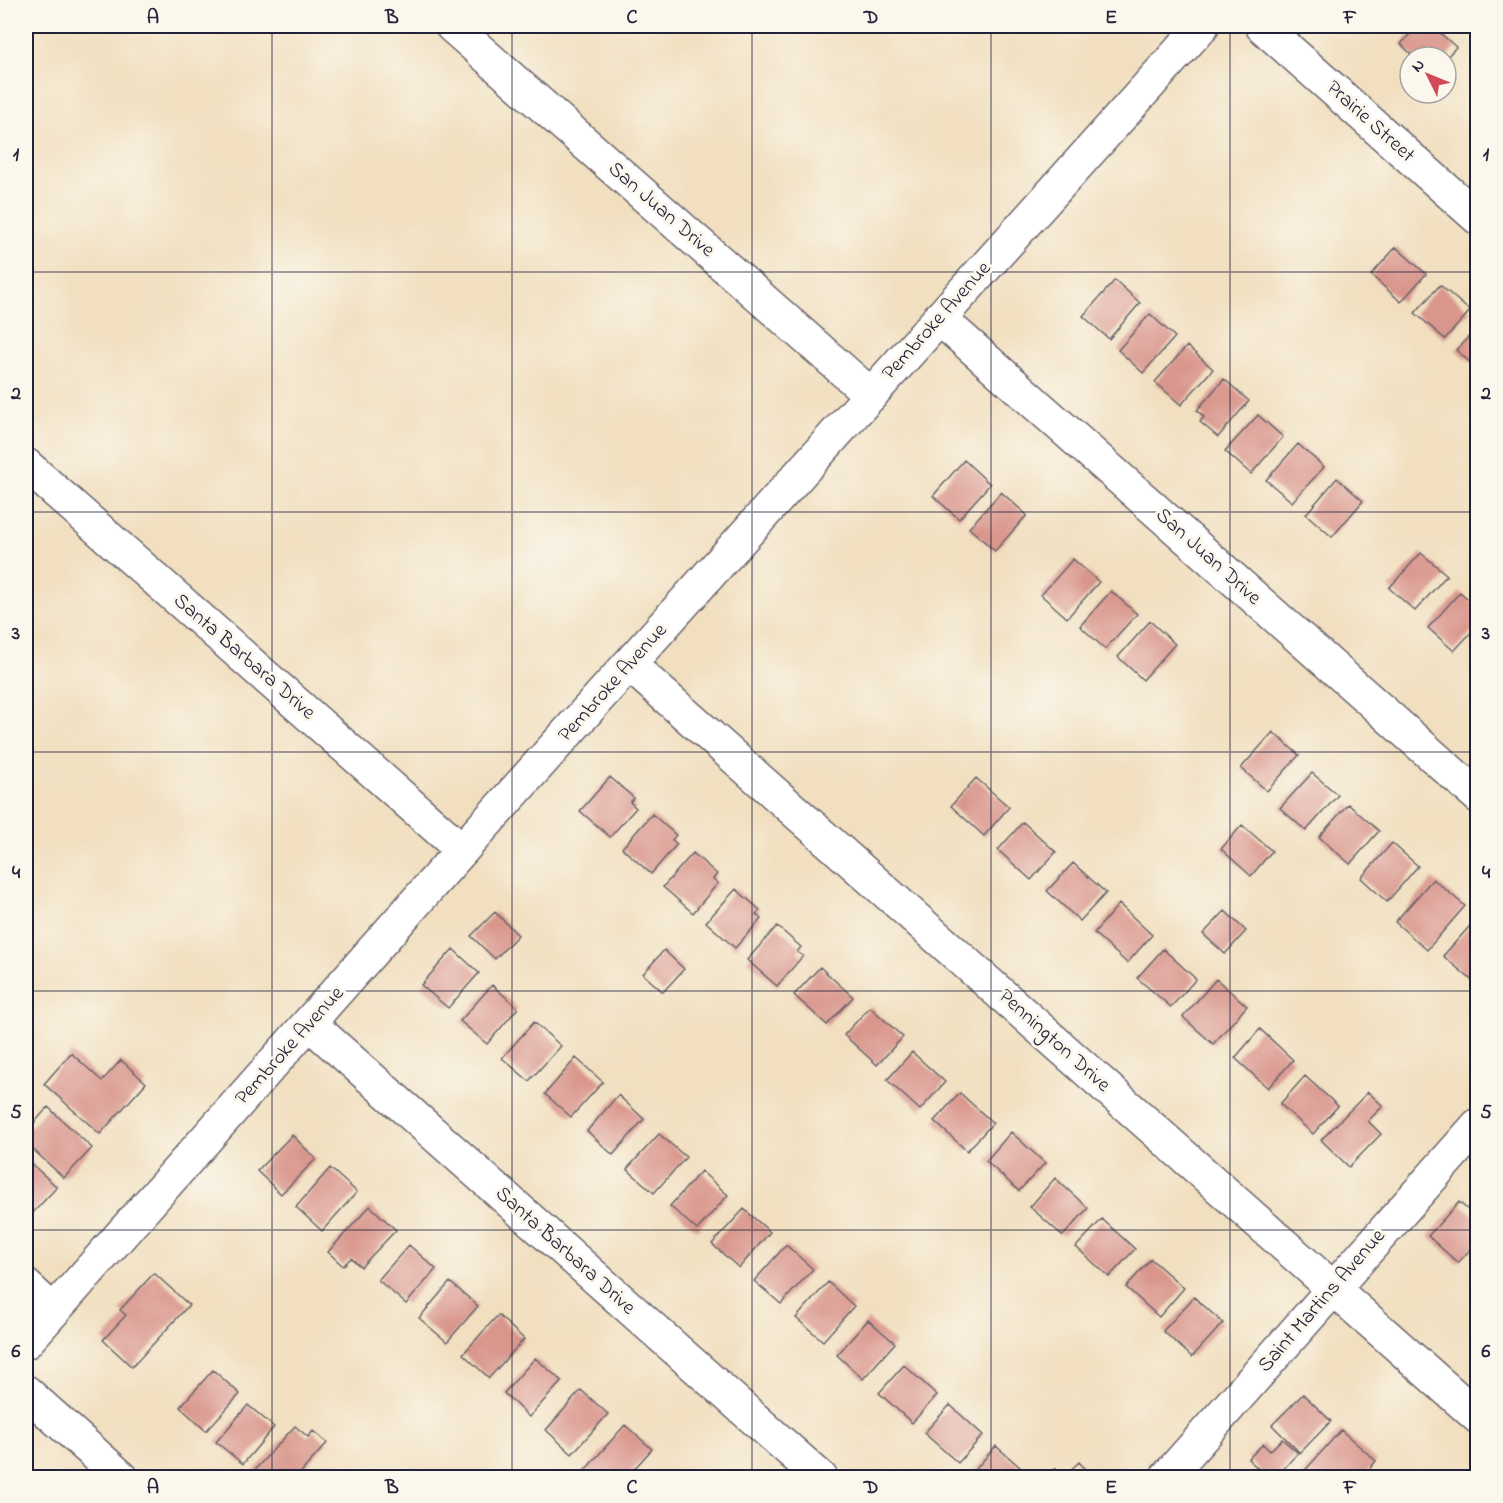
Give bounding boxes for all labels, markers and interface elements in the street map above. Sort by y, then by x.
text: A [147,4,159,33]
text: B [384,4,399,33]
text: C [627,4,638,33]
text: D [863,4,878,33]
text: E [1105,4,1117,33]
text: F [1343,4,1357,33]
north arrow [1398,45,1458,105]
text: N [1406,54,1431,78]
street label: Prairie Street [1319,74,1421,170]
text: 1 [13,141,20,170]
text: 1 [1483,141,1490,170]
street label: San Juan Drive [601,155,722,265]
street label: Pembroke Avenue [875,254,999,387]
text: 2 [10,380,21,409]
text: 2 [1480,380,1491,409]
street label: San Juan Drive [1148,501,1268,613]
street label: Santa Barbara Drive [166,587,322,728]
street label: Pembroke Avenue [551,616,675,749]
text: 3 [11,620,20,649]
text: 3 [1481,620,1490,649]
text: 4 [12,859,21,888]
text: 4 [1482,859,1491,888]
street label: Pembroke Avenue [228,979,352,1112]
street label: Pennington Drive [990,982,1117,1102]
text: 5 [10,1099,22,1128]
text: 5 [1480,1099,1492,1128]
street label: Santa Barbara Drive [488,1180,642,1323]
street label: Saint Martins Avenue [1251,1222,1393,1379]
text: 6 [12,1338,21,1367]
text: 6 [1482,1338,1491,1367]
text: A [147,1474,159,1503]
text: B [384,1474,399,1503]
text: C [627,1474,638,1503]
text: D [863,1474,878,1503]
text: E [1105,1474,1117,1503]
text: F [1343,1474,1357,1503]

